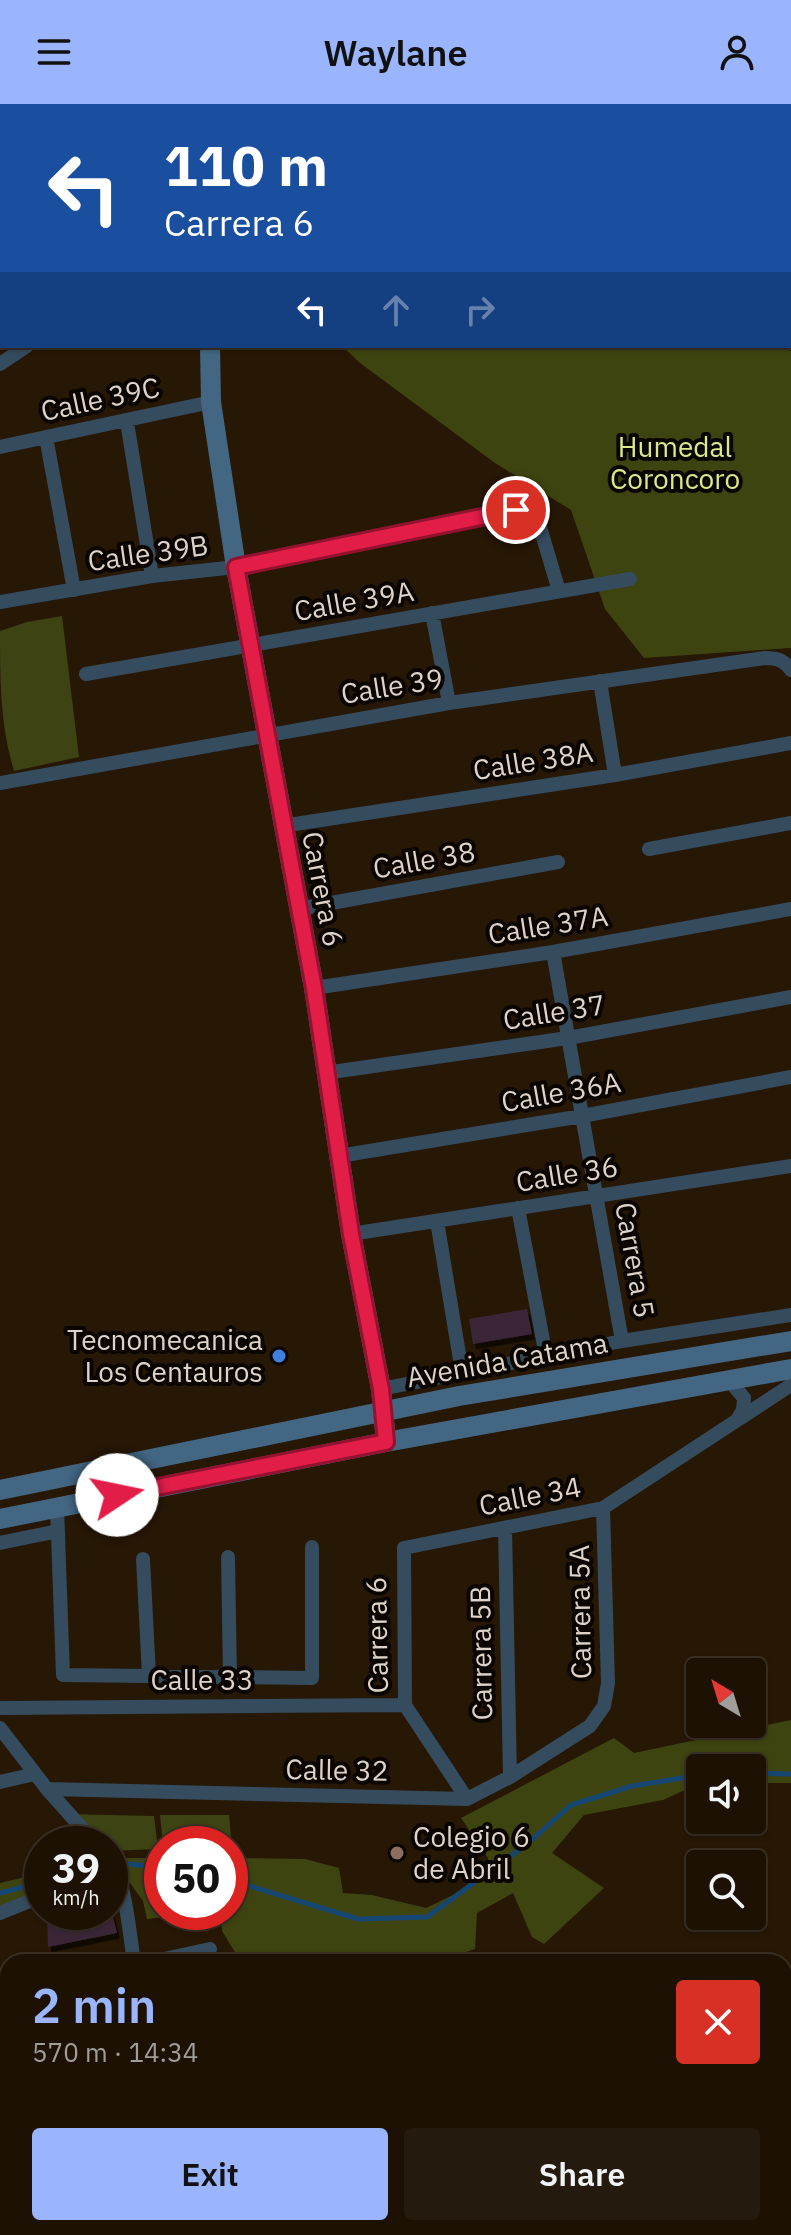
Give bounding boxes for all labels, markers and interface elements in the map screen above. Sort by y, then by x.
text: Waylane [324,29,467,76]
icon: menu [32,30,76,74]
icon: person [715,30,759,74]
text: 110 m [164,129,328,201]
icon: left [32,136,136,240]
text: Carrera 6 [164,199,314,246]
icon: left [290,288,334,332]
icon: ahead [374,288,418,332]
icon: right [458,288,502,332]
street label: Calle 39C [37,368,163,429]
park label: Humedal Coroncoro [610,428,740,497]
pin [482,476,550,544]
icon: arrive [494,488,538,532]
street label: Calle 39B [85,526,211,579]
street label: Calle 39A [291,572,417,629]
street label: Calle 39 [338,659,446,712]
street label: Calle 38A [470,733,596,788]
street label: Carrera 6 [294,828,353,950]
street label: Calle 38 [370,832,478,887]
street label: Calle 37A [485,897,611,952]
street label: Calle 37 [500,985,608,1038]
street label: Calle 36A [498,1063,624,1120]
street label: Calle 36 [513,1147,621,1200]
street label: Carrera 5 [607,1199,664,1321]
place label: Tecnomecanica Los Centauros [67,1321,263,1390]
street label: Avenida Catama [403,1324,610,1395]
marker: Tecnomecanica Los Centauros [270,1347,288,1365]
position arrow [75,1453,159,1537]
street label: Calle 34 [476,1468,584,1523]
street label: Carrera 5A [560,1544,599,1680]
street label: Carrera 6 [357,1576,396,1694]
street label: Carrera 5B [461,1585,500,1721]
north arrow [686,1658,766,1738]
map controls [686,1658,766,1930]
street label: Calle 33 [150,1661,254,1698]
street label: Calle 32 [285,1750,389,1789]
button: sound [686,1754,766,1834]
place label: Colegio 6 de Abril [413,1818,530,1887]
speed limit sign: 50 [144,1826,248,1930]
text: 39 [52,1842,100,1894]
marker: Colegio 6 de Abril [388,1844,406,1862]
button: search [686,1850,766,1930]
text: km/h [52,1884,100,1911]
text: 2 min [32,1974,156,2036]
button: close [676,1980,760,2064]
text: 570 m · 14:34 [32,2035,198,2069]
button: Exit [32,2128,388,2220]
button: Share [404,2128,760,2220]

